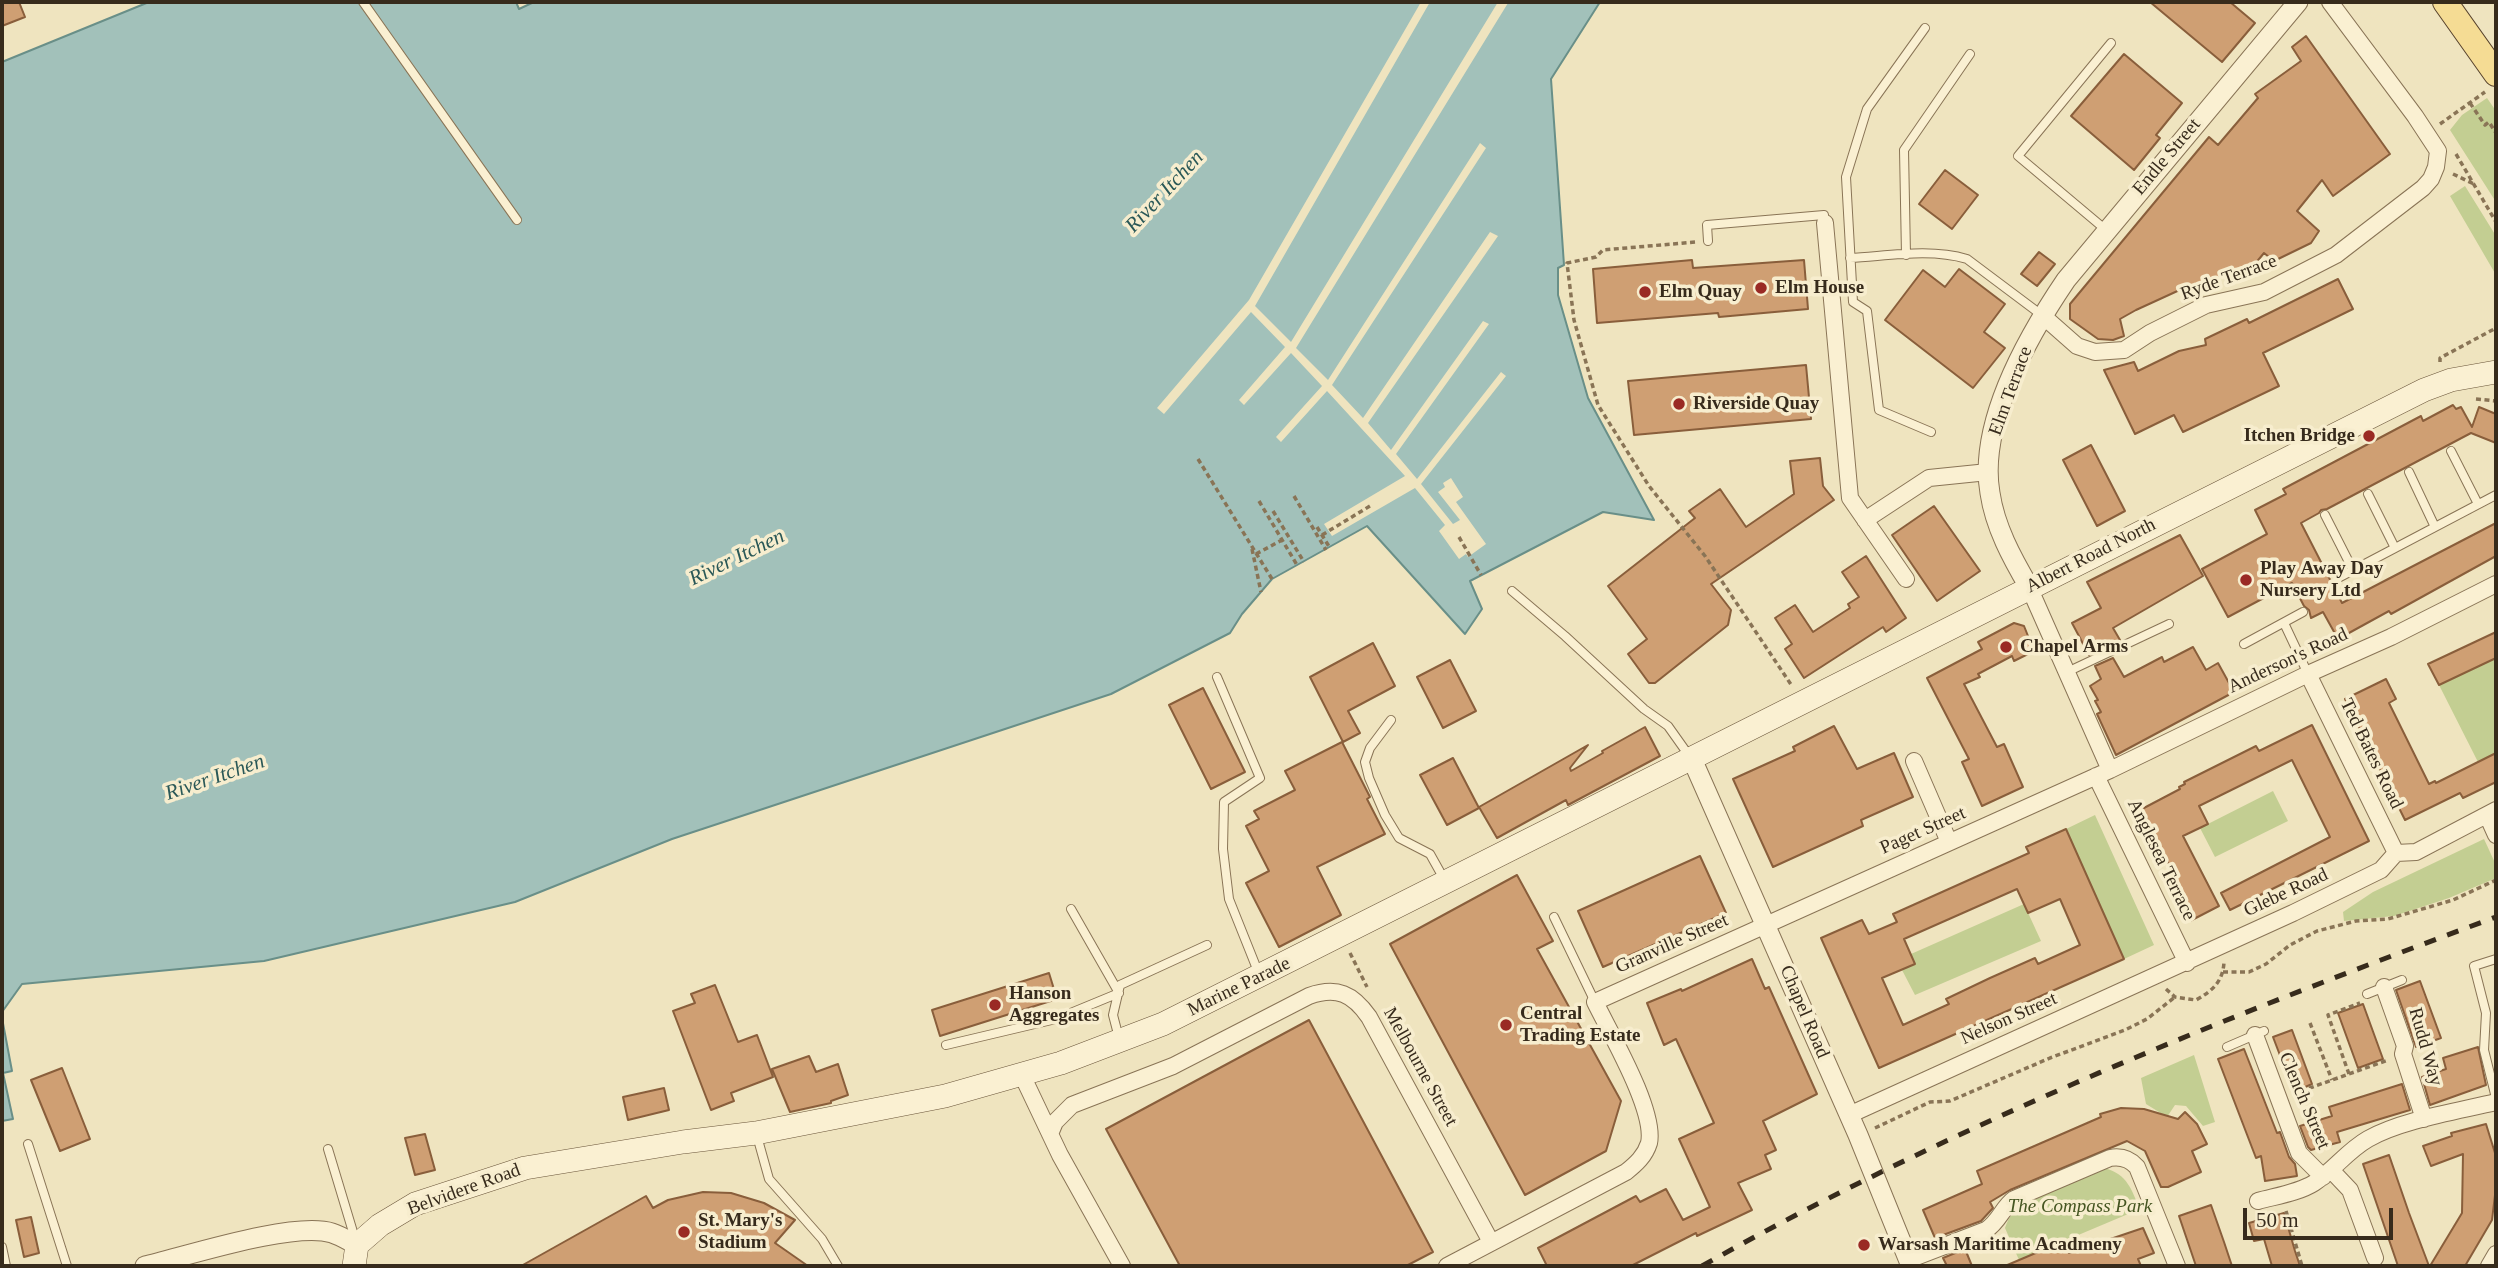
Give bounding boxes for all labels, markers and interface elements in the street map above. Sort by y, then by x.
street label: Endle Street [2128,114,2206,200]
water label: River Itchen [1121,146,1209,238]
street label: Ryde Terrace [2178,250,2280,306]
place label: Elm House [1775,277,1864,299]
marker: Elm House [1753,280,1769,296]
place label: Elm Quay [1659,281,1742,303]
marker: Elm Quay [1637,284,1653,300]
street label: Elm Terrace [1984,343,2038,439]
place label: Riverside Quay [1693,393,1819,415]
marker: Riverside Quay [1671,396,1687,412]
place label: Itchen Bridge [2244,425,2355,447]
marker: Itchen Bridge [2361,428,2377,444]
street label: Albert Road North [2022,514,2160,598]
water label: River Itchen [685,524,789,592]
place label: Play Away Day Nursery Ltd [2260,558,2383,602]
marker: Play Away Day Nursery Ltd [2238,572,2254,588]
street label: Anderson's Road [2224,623,2352,699]
place label: Chapel Arms [2020,636,2128,658]
marker: Chapel Arms [1998,639,2014,655]
street label: Ted Bates Road [2334,695,2408,813]
water label: River Itchen [162,749,268,807]
street label: Anglesea Terrace [2122,796,2200,924]
street label: Paget Street [1877,802,1969,860]
street label: Glebe Road [2240,864,2332,922]
street label: Granville Street [1612,909,1732,979]
street label: Marine Parade [1184,952,1294,1022]
street label: Chapel Road [1774,962,1834,1062]
place label: Hanson Aggregates [1009,983,1099,1027]
street label: Nelson Street [1957,988,2061,1050]
marker: Hanson Aggregates [987,997,1003,1013]
place label: Central Trading Estate [1520,1003,1641,1047]
street label: Melbourne Street [1378,1004,1462,1130]
street label: Rudd Way [2403,1005,2447,1089]
marker: Central Trading Estate [1498,1017,1514,1033]
street label: Clench Street [2273,1049,2335,1153]
street label: Belvidere Road [404,1159,524,1221]
scale bar [2246,1194,2396,1238]
park label: The Compass Park [2008,1196,2152,1218]
text: 50 m [2256,1208,2299,1232]
place label: St. Mary's Stadium [698,1210,782,1254]
marker: St. Mary's Stadium [676,1224,692,1240]
place label: Warsash Maritime Acadmeny [1878,1234,2122,1256]
marker: Warsash Maritime Acadmeny [1856,1237,1872,1253]

